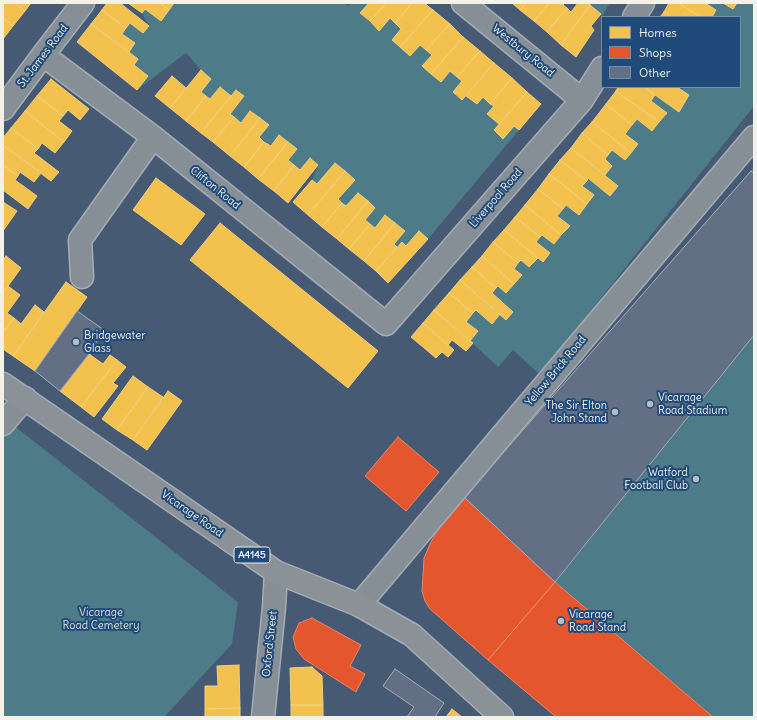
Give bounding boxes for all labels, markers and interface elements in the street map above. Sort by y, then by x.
legend [601,16,741,88]
street label: St. James Road [15,22,71,90]
street label: Westbury Road [489,22,557,80]
text: Homes [639,25,677,40]
text: Shops [639,45,672,60]
text: Other [639,65,671,80]
street label: Clifton Road [187,164,243,212]
street label: Liverpool Road [467,166,525,230]
place label: Bridgewater Glass [84,329,146,355]
street label: Yellow Brick Road [523,333,589,409]
marker: Bridgewater Glass [71,337,81,347]
place label: Vicarage Road Stadium [658,391,727,417]
place label: The Sir Elton John Stand [545,399,607,425]
marker: Vicarage Road Stadium [645,399,655,409]
marker: The Sir Elton John Stand [610,407,620,417]
place label: Watford Football Club [624,466,688,492]
marker: Watford Football Club [691,474,701,484]
street label: Vicarage Road [159,488,225,540]
road number: A4145 [234,547,270,563]
park label: Vicarage Road Cemetery [62,606,140,632]
place label: Vicarage Road Stand [569,608,626,634]
street label: Oxford Street [260,610,280,678]
marker: Vicarage Road Stand [556,616,566,626]

